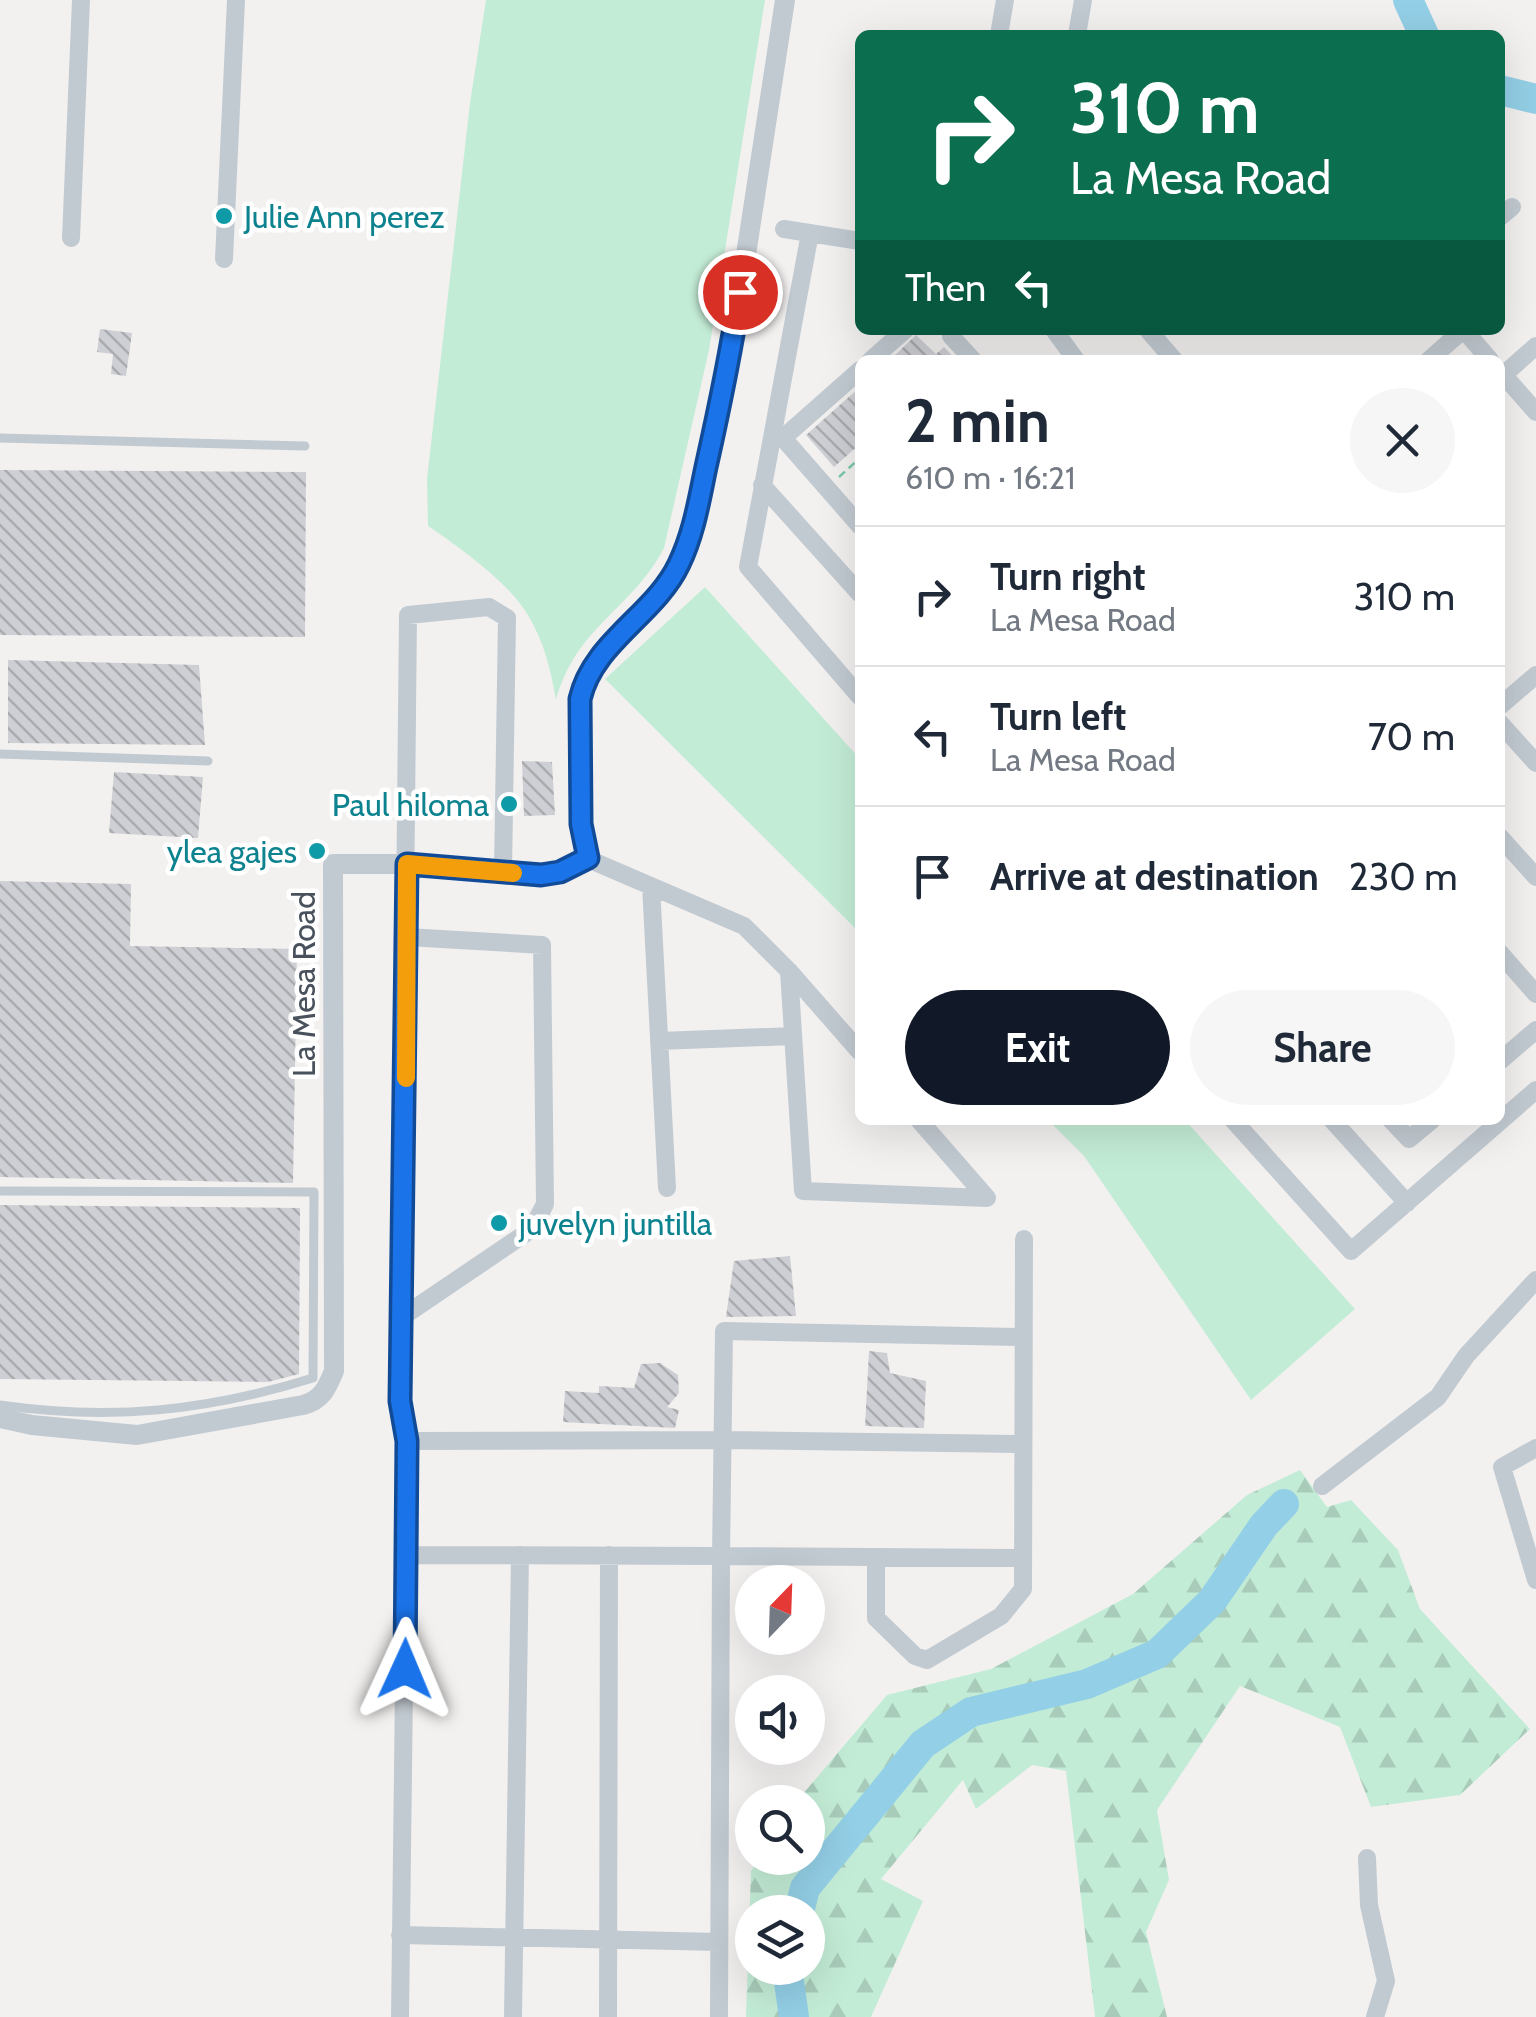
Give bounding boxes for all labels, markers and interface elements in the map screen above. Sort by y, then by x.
text: 310 m [1070,65,1260,151]
icon: right [905,70,1035,200]
text: La Mesa Road [1070,151,1331,205]
place label: Julie Ann perez [243,197,445,236]
marker: Julie Ann perez [213,205,235,227]
pin [698,250,783,335]
icon: left [1006,260,1061,315]
text: Then [905,264,986,311]
icon: arrive [713,265,768,320]
text: 2 min [905,384,1050,457]
button: close [1350,388,1455,493]
text: 610 m · 16:21 [905,458,1075,497]
text: Turn right [990,553,1146,600]
icon: right [905,569,960,624]
text: 310 m [1354,573,1455,620]
text: La Mesa Road [990,600,1176,639]
text: Turn left [990,693,1126,740]
icon: left [905,709,960,764]
text: 70 m [1368,713,1455,760]
text: La Mesa Road [990,740,1176,779]
place label: Paul hiloma [332,785,490,824]
marker: Paul hiloma [498,793,520,815]
place label: ylea gajes [167,832,297,871]
marker: ylea gajes [306,840,328,862]
icon: arrive [905,849,960,904]
text: Arrive at destination [990,853,1319,900]
text: 230 m [1349,853,1458,900]
street label: La Mesa Road [284,891,323,1077]
button: Exit [905,990,1170,1105]
button: Share [1190,990,1455,1105]
place label: juvelyn juntilla [518,1204,713,1243]
marker: juvelyn juntilla [488,1212,510,1234]
north arrow [735,1565,825,1655]
map controls [735,1565,825,1985]
position arrow [353,1617,457,1721]
button: sound [735,1675,825,1765]
button: search [735,1785,825,1875]
button: layers [735,1895,825,1985]

